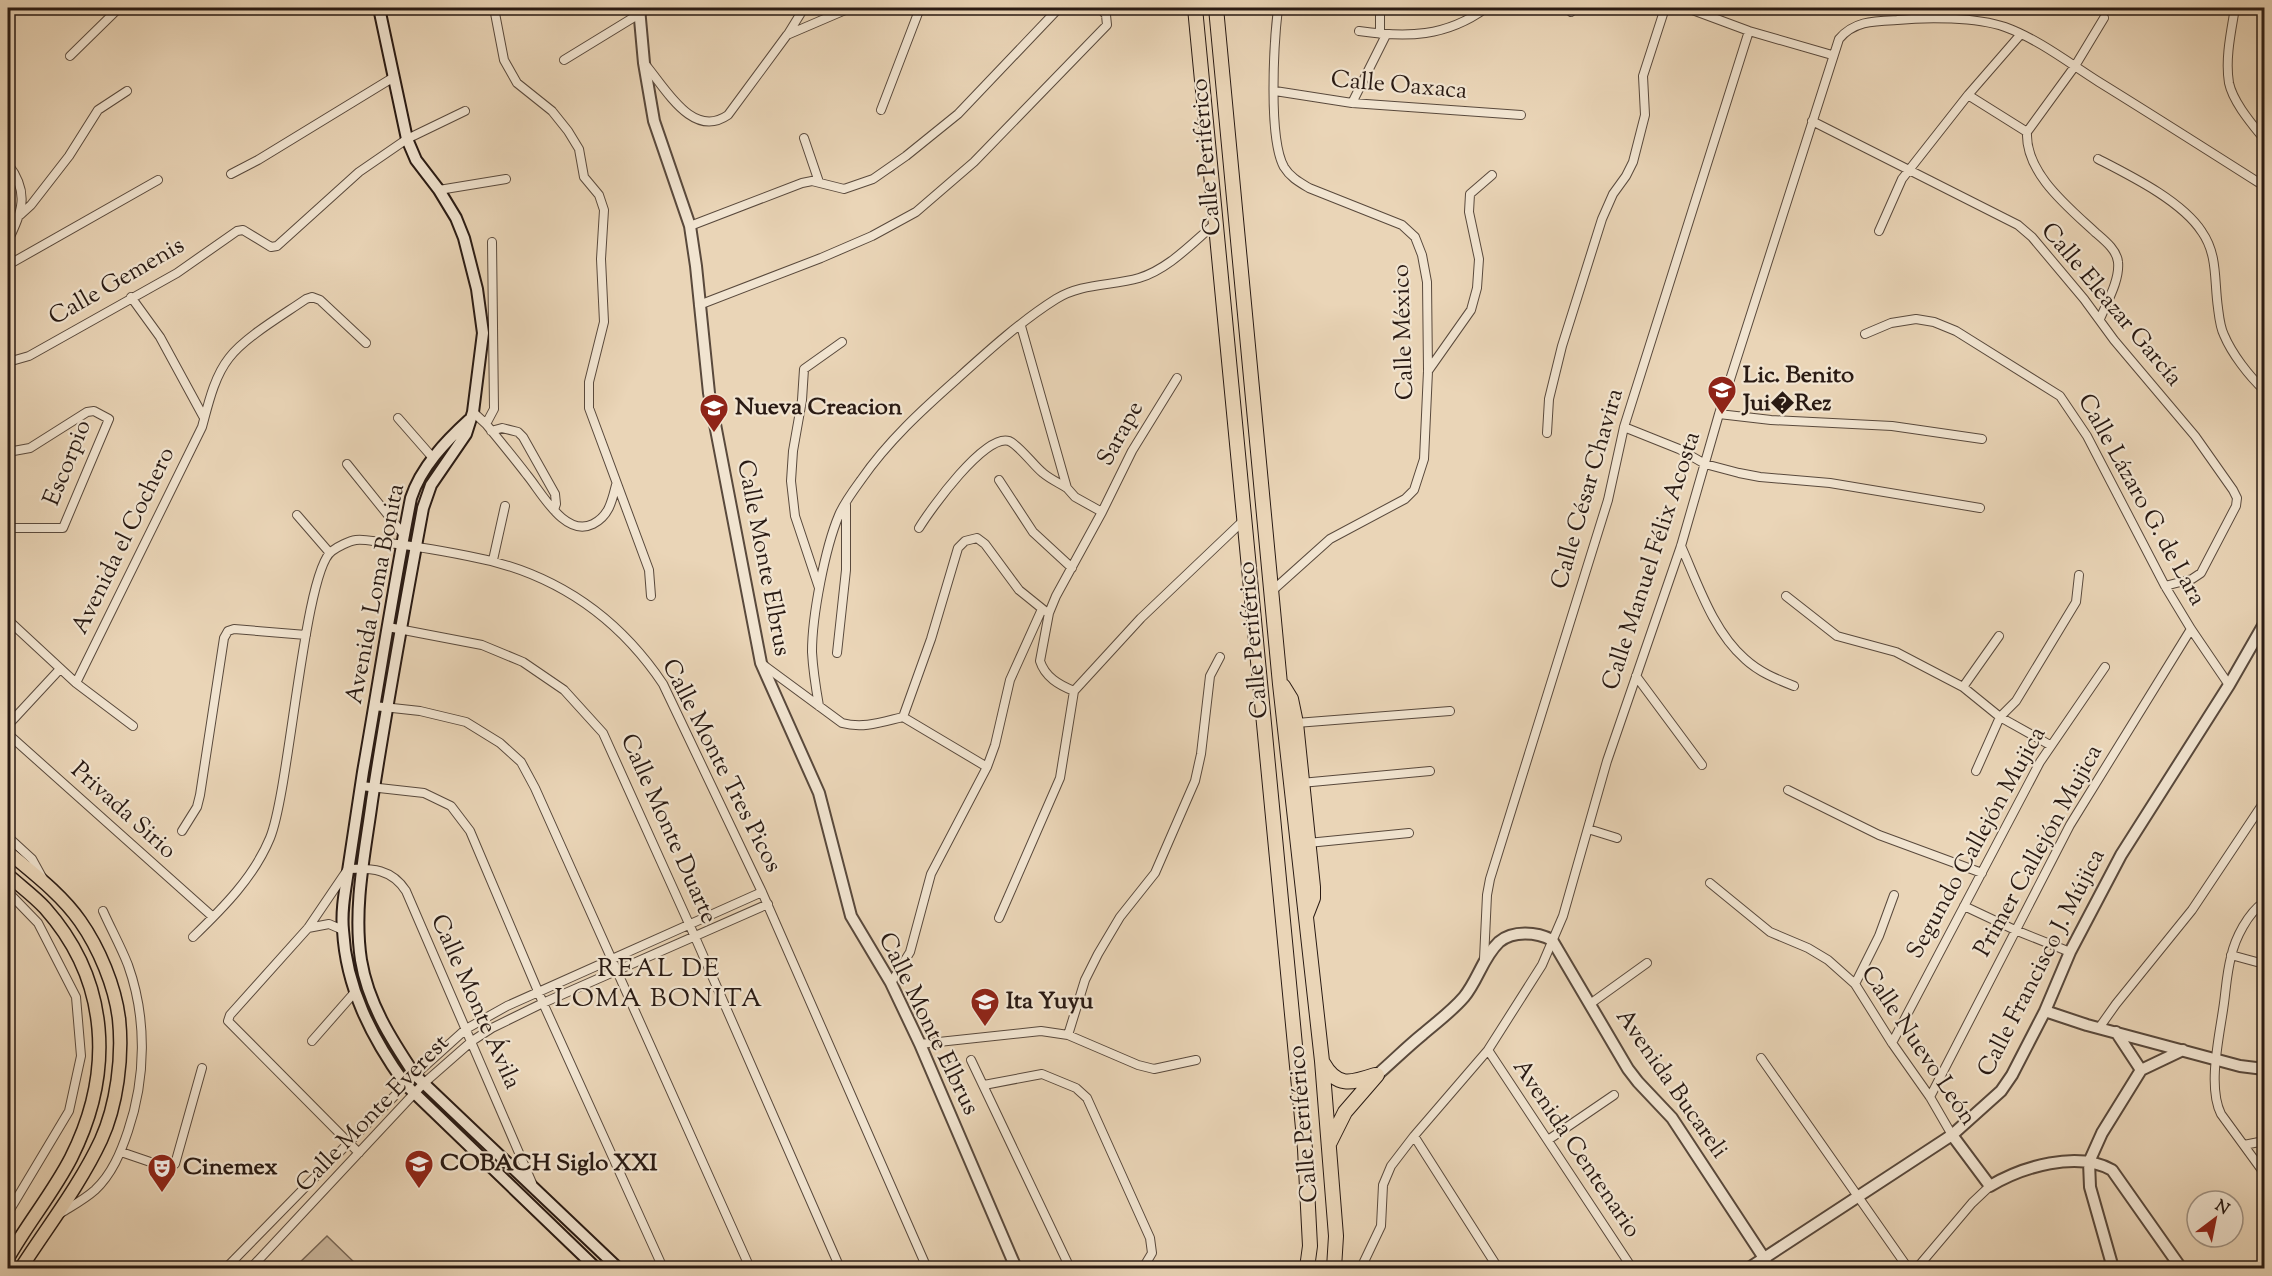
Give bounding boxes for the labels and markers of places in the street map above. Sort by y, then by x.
place label: Lic. Benito Jui�Rez [1741,359,1854,421]
school or university icon: Lic. Benito Jui�Rez [1706,374,1738,416]
place label: Nueva Creacion [735,391,903,425]
school or university icon: Nueva Creacion [698,392,730,434]
place label: Ita Yuyu [1006,985,1093,1019]
school or university icon: Ita Yuyu [969,986,1001,1028]
place label: COBACH Siglo XXI [440,1147,657,1181]
school or university icon: COBACH Siglo XXI [403,1148,435,1190]
place label: Cinemex [183,1151,278,1185]
theatre icon: Cinemex [146,1152,178,1194]

